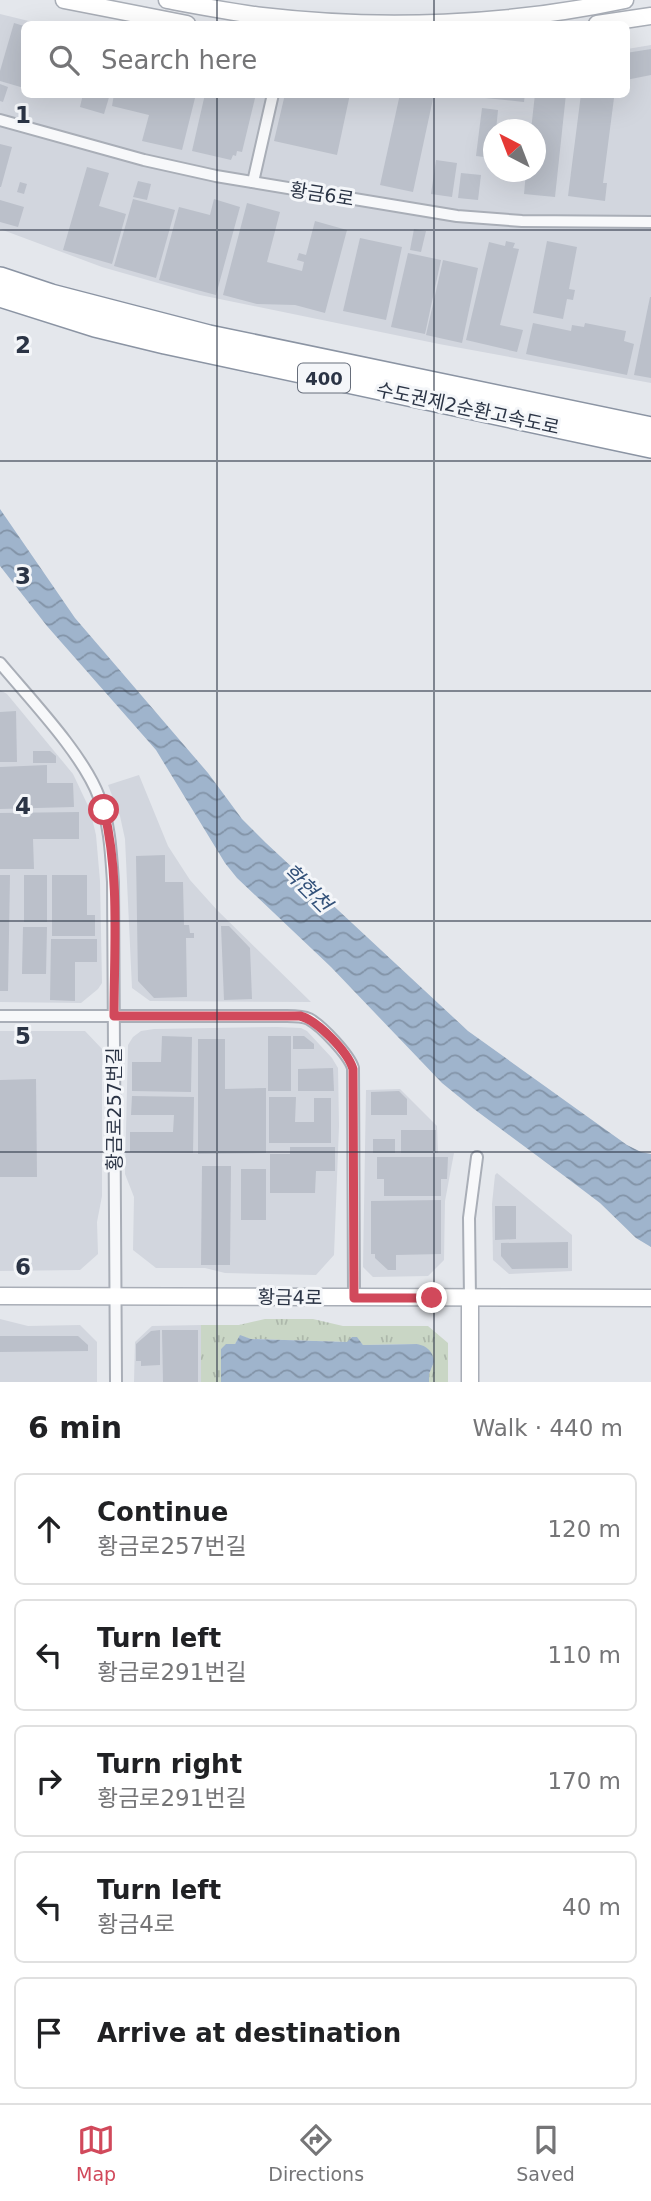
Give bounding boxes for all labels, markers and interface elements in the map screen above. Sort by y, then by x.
search box [21,21,630,98]
icon: search [45,41,83,79]
text: Search here [101,45,257,75]
text: 1 [15,102,31,128]
north arrow [483,119,546,182]
street label: 황금6로 [288,178,356,210]
text: 2 [15,332,31,358]
road number: 400 [298,364,350,392]
street label: 수도권제2순환고속도로 [374,378,562,438]
text: 3 [15,563,31,589]
text: 4 [15,793,31,819]
route start [88,794,119,825]
water label: 학현천 [278,859,338,919]
text: 5 [15,1023,31,1049]
street label: 황금로257번길 [103,1047,125,1171]
text: 6 [15,1254,31,1280]
route end [416,1282,447,1313]
street label: 황금4로 [258,1285,322,1309]
text: 6 min [28,1410,122,1445]
text: Walk · 440 m [472,1415,623,1441]
text: Continue [97,1497,228,1527]
icon: ahead [30,1510,68,1548]
text: 120 m [547,1516,621,1542]
text: 황금로257번길 [97,1533,247,1559]
text: Turn left [97,1623,221,1653]
icon: left [30,1636,68,1674]
text: 110 m [547,1642,621,1668]
text: 황금로291번길 [97,1659,247,1685]
text: Turn right [97,1749,242,1779]
icon: right [30,1762,68,1800]
text: 170 m [547,1768,621,1794]
text: 황금로291번길 [97,1785,247,1811]
text: Turn left [97,1875,221,1905]
icon: left [30,1888,68,1926]
text: 40 m [562,1894,621,1920]
text: 황금4로 [97,1911,175,1937]
icon: arrive [30,2014,68,2052]
text: Arrive at destination [97,2018,401,2048]
tab: Map [76,2121,116,2185]
tab: Directions [268,2121,364,2185]
tab: Saved [516,2121,575,2185]

